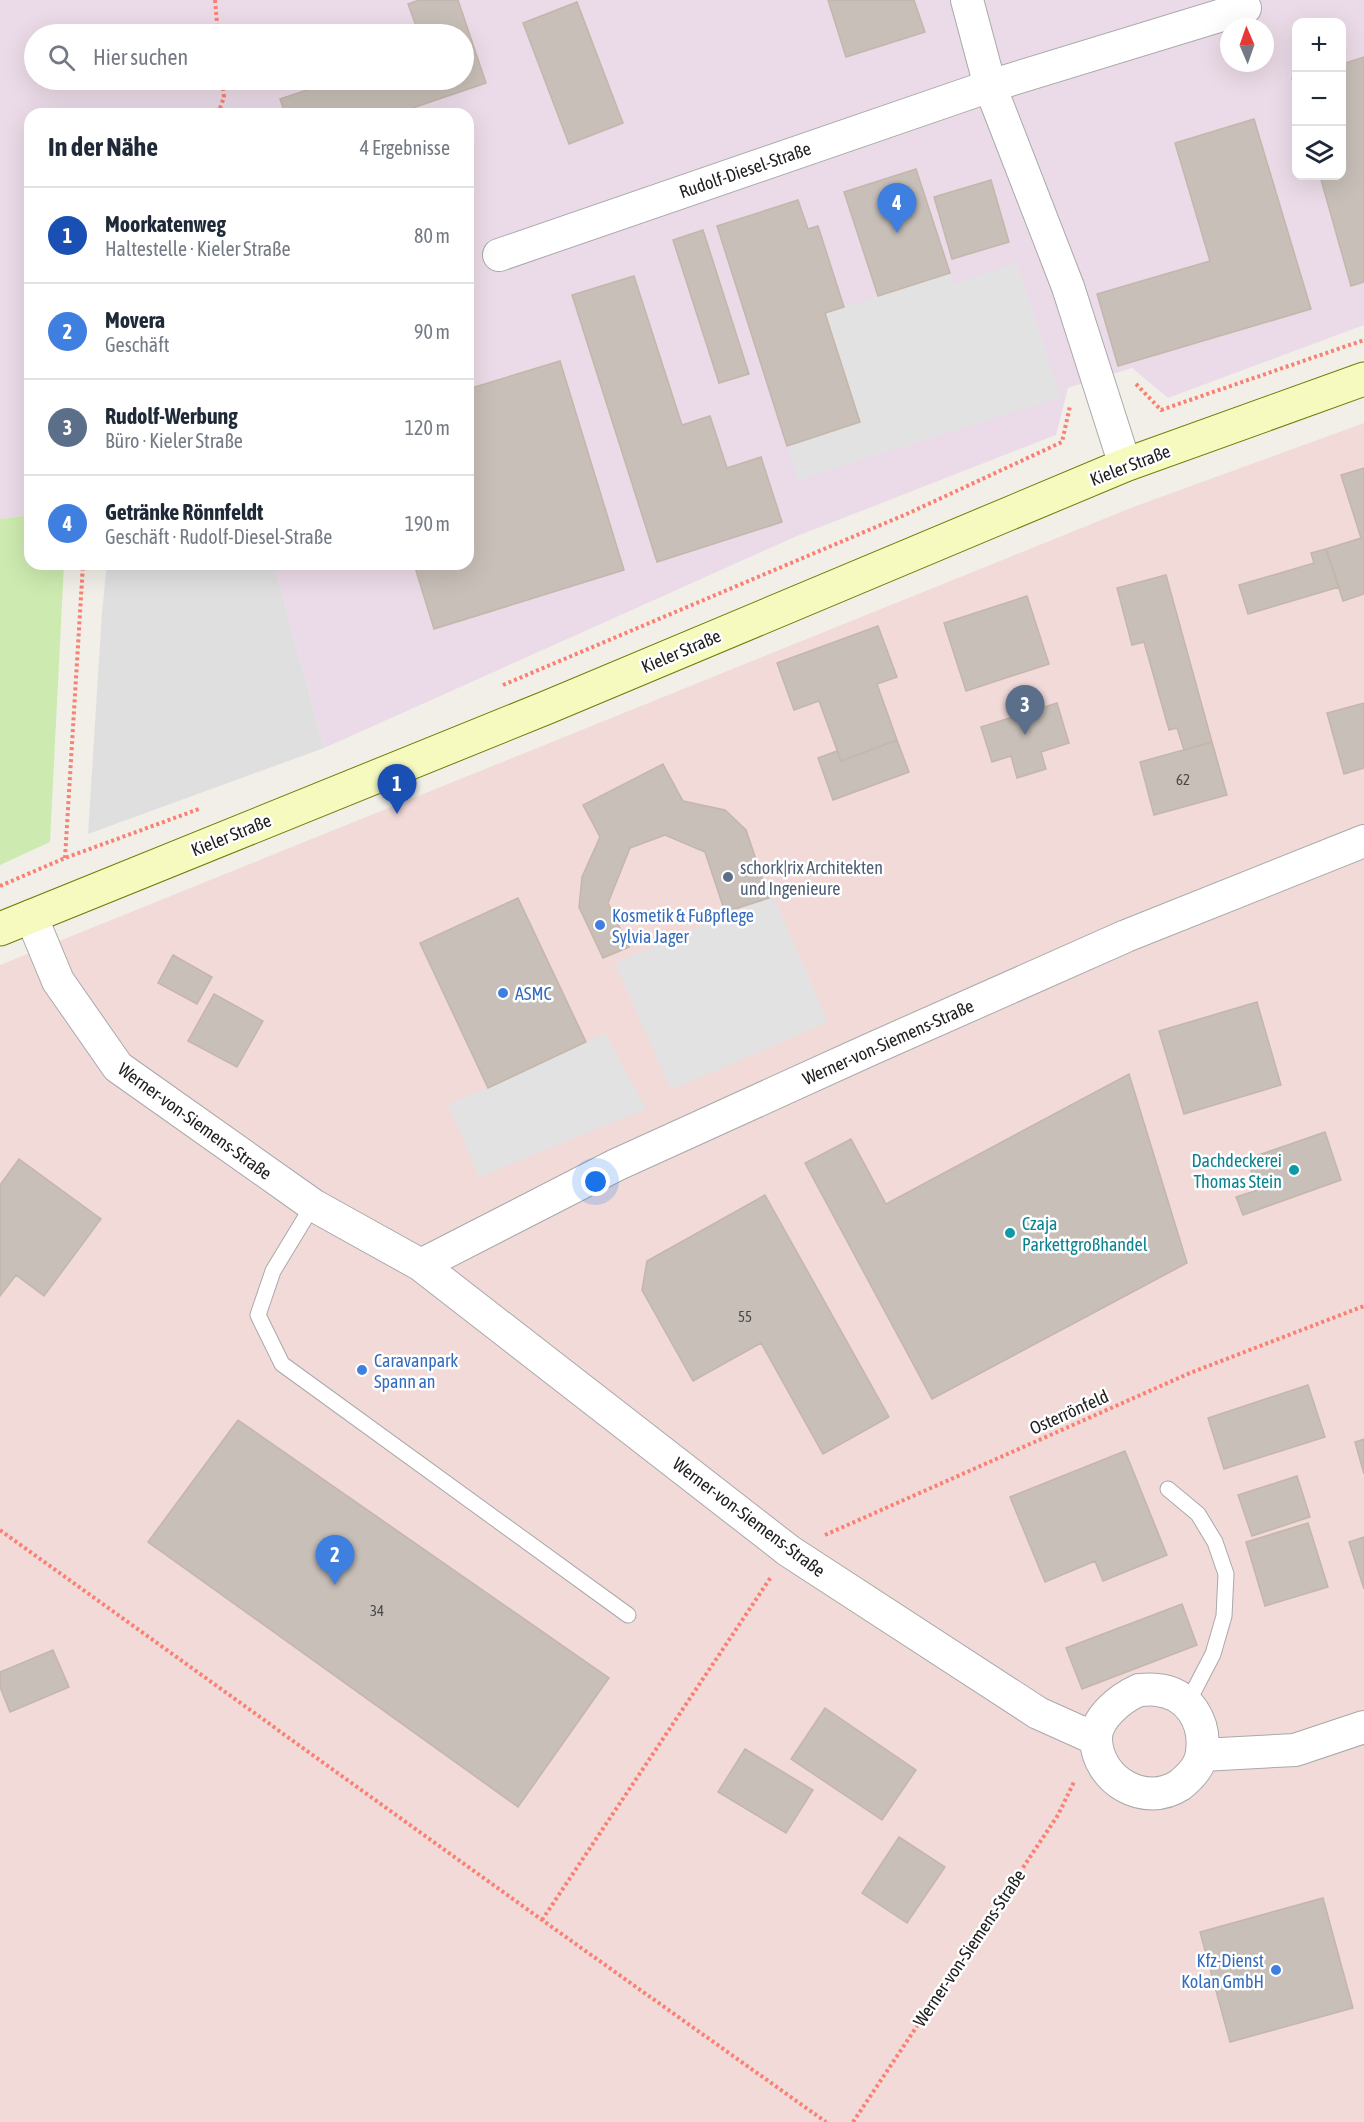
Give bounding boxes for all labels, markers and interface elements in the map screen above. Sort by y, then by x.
north arrow [1220,18,1274,72]
map controls [1292,18,1346,180]
button: + [1292,18,1346,72]
search box [24,24,474,90]
icon: search [45,41,78,74]
text: Hier suchen [93,44,188,70]
button: − [1292,72,1346,126]
button: layers [1292,126,1346,180]
text: In der Nähe [48,132,158,162]
text: 4 Ergebnisse [360,136,450,159]
street label: Rudolf-Diesel-Straße [676,138,814,202]
pin: 4 [878,184,916,233]
text: Moorkatenweg [105,211,226,237]
text: 1 [63,224,72,247]
text: 80 m [414,224,450,247]
text: Haltestelle · Kieler Straße [105,237,291,260]
text: Movera [105,307,165,333]
text: 2 [63,320,72,343]
text: 90 m [414,320,450,343]
text: Geschäft [105,333,169,356]
text: Rudolf-Werbung [105,403,238,429]
text: 3 [63,416,72,439]
text: 120 m [405,416,450,439]
text: Büro · Kieler Straße [105,429,243,452]
street label: Kieler Straße [1087,440,1173,490]
text: Getränke Rönnfeldt [105,499,263,525]
text: 4 [63,512,72,535]
text: 190 m [405,512,450,535]
text: Geschäft · Rudolf-Diesel-Straße [105,525,332,548]
street label: Kieler Straße [638,625,724,677]
pin: 3 [1006,686,1044,735]
pin: 1 [378,764,416,814]
house number: 62 [1176,771,1190,788]
street label: Kieler Straße [188,809,274,861]
place label: schork|rix Architekten und Ingenieure [740,857,883,899]
marker: schork|rix Architekten und Ingenieure [721,870,735,884]
place label: Kosmetik & Fußpflege Sylvia Jager [612,905,754,947]
marker: Kosmetik & Fußpflege Sylvia Jager [593,918,607,932]
place label: ASMC [515,983,552,1004]
marker: ASMC [496,986,510,1000]
street label: Werner-von-Siemens-Straße [799,995,977,1089]
street label: Werner-von-Siemens-Straße [114,1058,276,1184]
place label: Dachdeckerei Thomas Stein [1192,1150,1282,1192]
marker: Dachdeckerei Thomas Stein [1287,1163,1301,1177]
your location [581,1167,610,1196]
place label: Czaja Parkettgroßhandel [1022,1213,1148,1255]
marker: Czaja Parkettgroßhandel [1003,1226,1017,1240]
house number: 55 [738,1308,752,1325]
place label: Caravanpark Spann an [374,1350,458,1392]
marker: Caravanpark Spann an [355,1363,369,1377]
street label: Osterrönfeld [1026,1385,1112,1439]
street label: Werner-von-Siemens-Straße [669,1453,829,1581]
pin: 2 [316,1536,354,1585]
house number: 34 [370,1602,384,1619]
street label: Werner-von-Siemens-Straße [909,1865,1029,2031]
place label: Kfz-Dienst Kolan GmbH [1181,1950,1264,1992]
marker: Kfz-Dienst Kolan GmbH [1269,1963,1283,1977]

